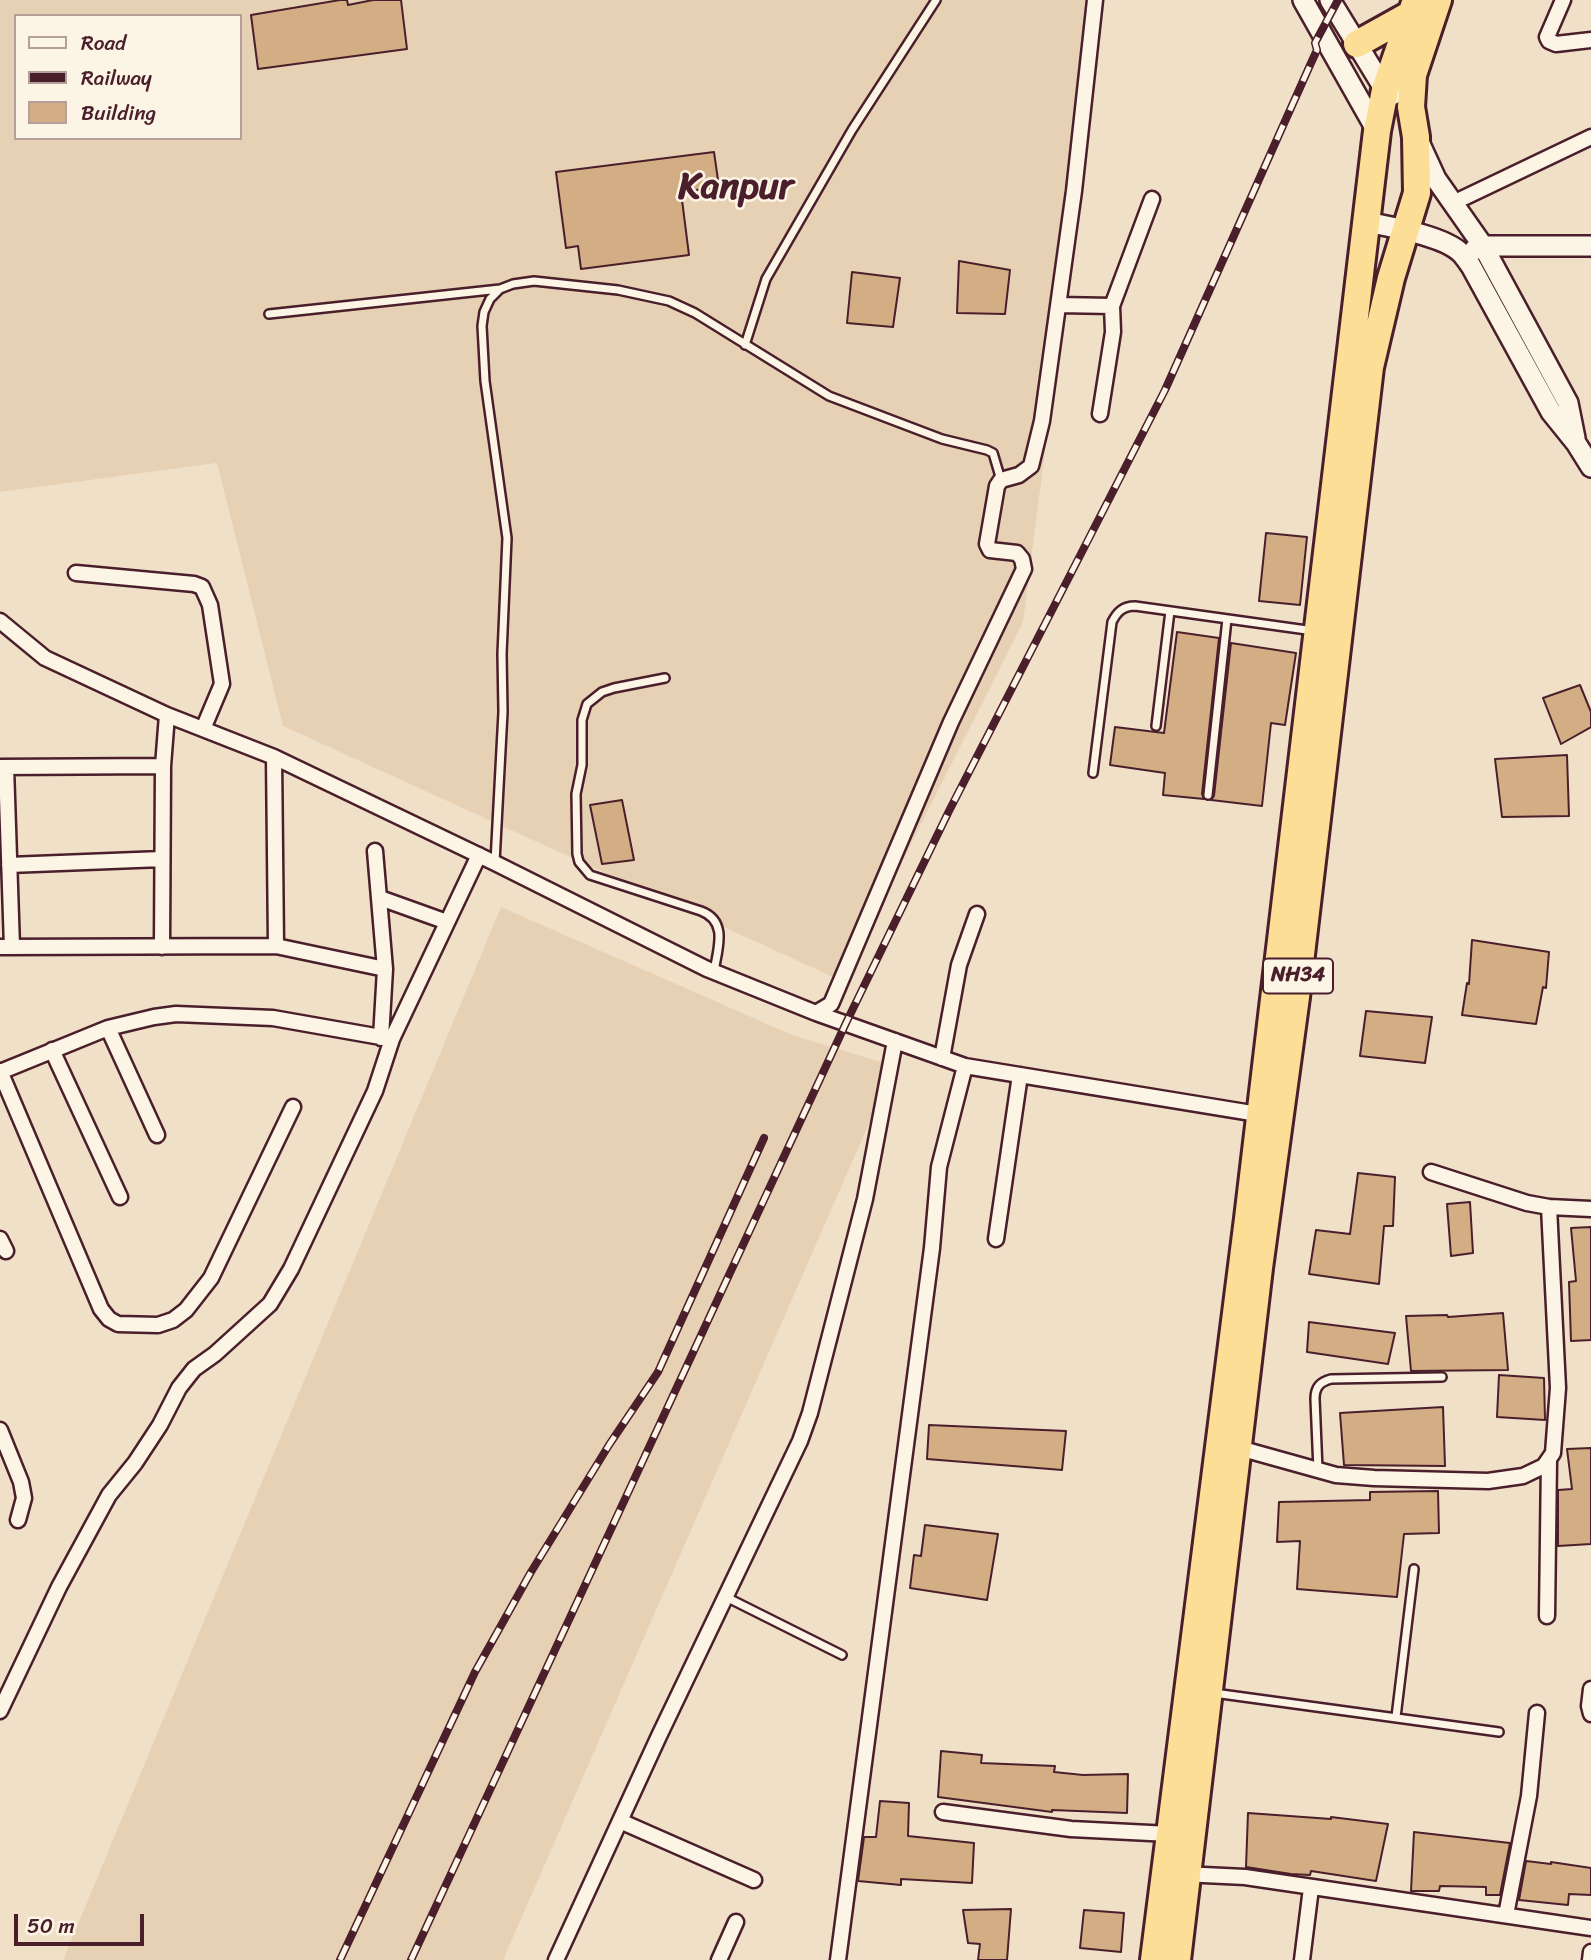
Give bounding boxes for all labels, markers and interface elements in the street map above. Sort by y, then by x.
legend [14,14,242,140]
text: Road [81,24,126,62]
text: Railway [81,59,152,97]
text: Building [81,94,156,132]
district label: Kanpur [678,167,794,211]
road number: NH34 [1263,958,1333,993]
scale bar [18,1900,147,1944]
text: 50 m [27,1907,75,1945]

